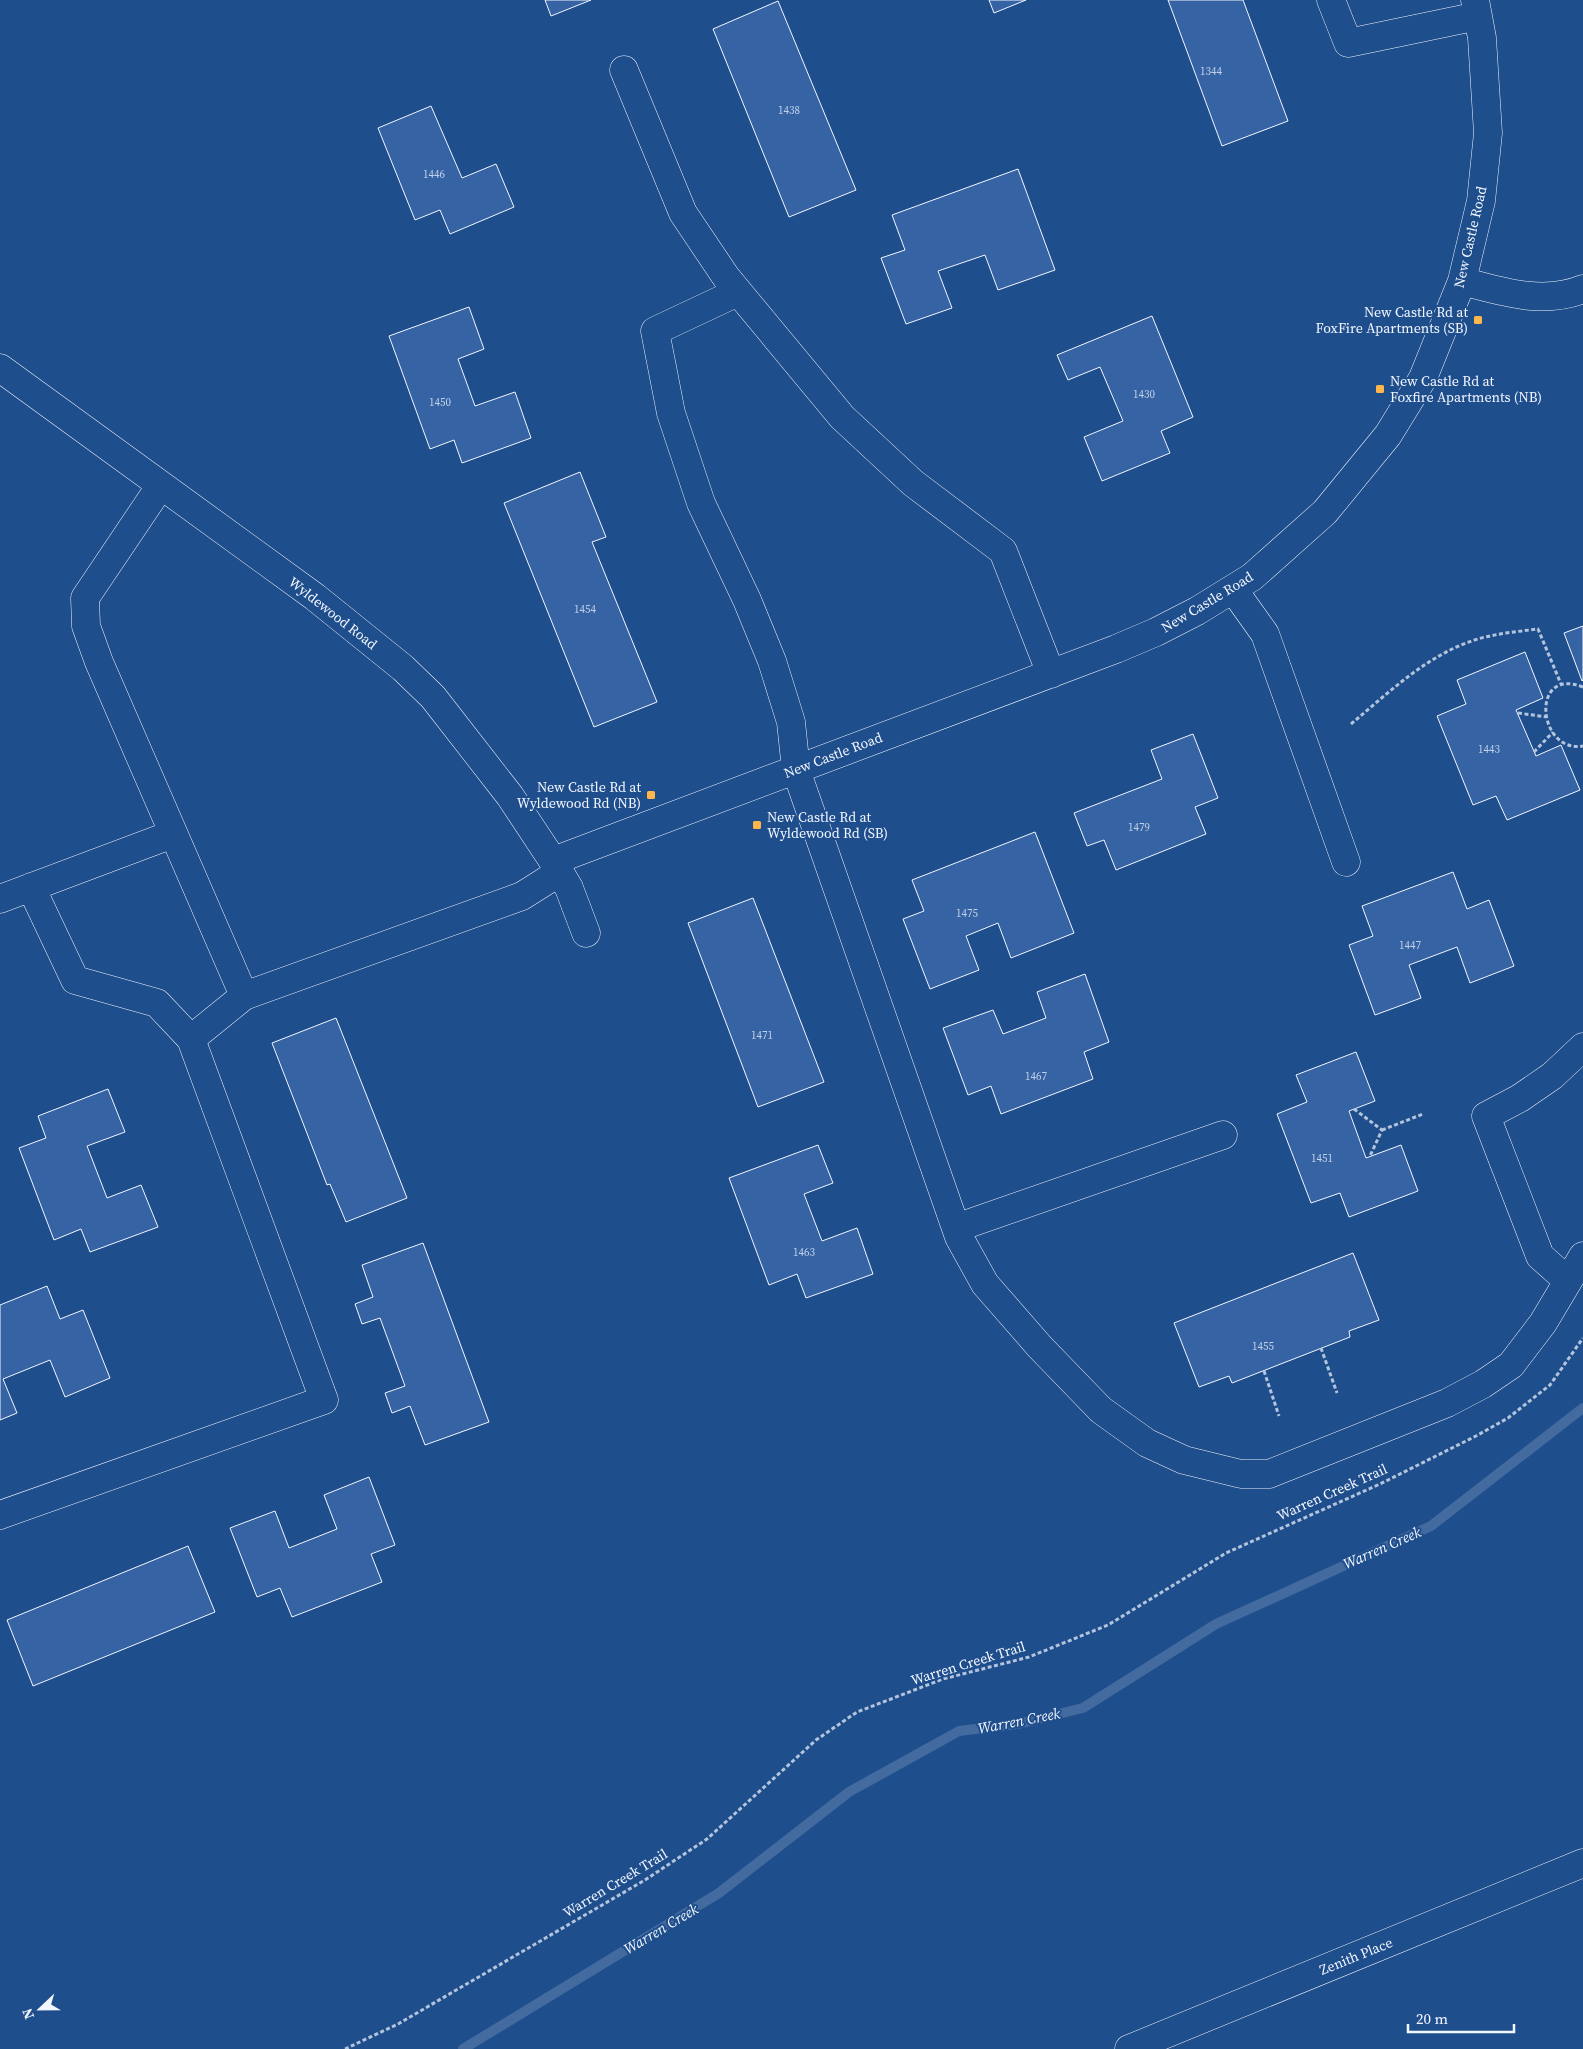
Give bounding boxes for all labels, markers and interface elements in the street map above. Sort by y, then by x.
house number: 1344 [1200,64,1222,79]
house number: 1438 [778,103,800,118]
house number: 1446 [423,167,445,182]
street label: New Castle Road [1449,184,1491,290]
place label: New Castle Rd at FoxFire Apartments (SB) [1316,302,1468,338]
marker: New Castle Rd at FoxFire Apartments (SB) [1472,314,1484,326]
place label: New Castle Rd at Foxfire Apartments (NB) [1390,371,1542,407]
marker: New Castle Rd at Foxfire Apartments (NB) [1374,383,1386,395]
house number: 1430 [1133,387,1155,402]
house number: 1450 [429,395,451,410]
street label: New Castle Road [1157,567,1257,637]
street label: Wyldewood Road [284,572,382,654]
house number: 1454 [574,602,596,617]
street label: New Castle Road [781,727,885,783]
house number: 1443 [1478,742,1500,757]
place label: New Castle Rd at Wyldewood Rd (NB) [517,777,641,813]
marker: New Castle Rd at Wyldewood Rd (NB) [645,789,657,801]
place label: New Castle Rd at Wyldewood Rd (SB) [767,807,888,843]
marker: New Castle Rd at Wyldewood Rd (SB) [751,819,763,831]
house number: 1479 [1128,820,1150,835]
house number: 1475 [956,906,978,921]
house number: 1447 [1399,938,1421,953]
house number: 1471 [751,1028,773,1043]
house number: 1467 [1025,1069,1047,1084]
house number: 1451 [1311,1151,1333,1166]
house number: 1463 [793,1245,815,1260]
house number: 1455 [1252,1339,1274,1354]
street label: Warren Creek Trail [1274,1459,1390,1525]
water label: Warren Creek [1339,1521,1425,1574]
street label: Warren Creek Trail [908,1636,1028,1690]
water label: Warren Creek [976,1702,1063,1739]
street label: Warren Creek Trail [559,1844,671,1922]
water label: Warren Creek [620,1898,703,1959]
street label: Zenith Place [1316,1932,1396,1980]
north arrow [15,1984,65,2034]
scale bar [1408,2002,1514,2034]
text: N [17,2005,39,2022]
text: 20 m [1416,2008,1448,2029]

